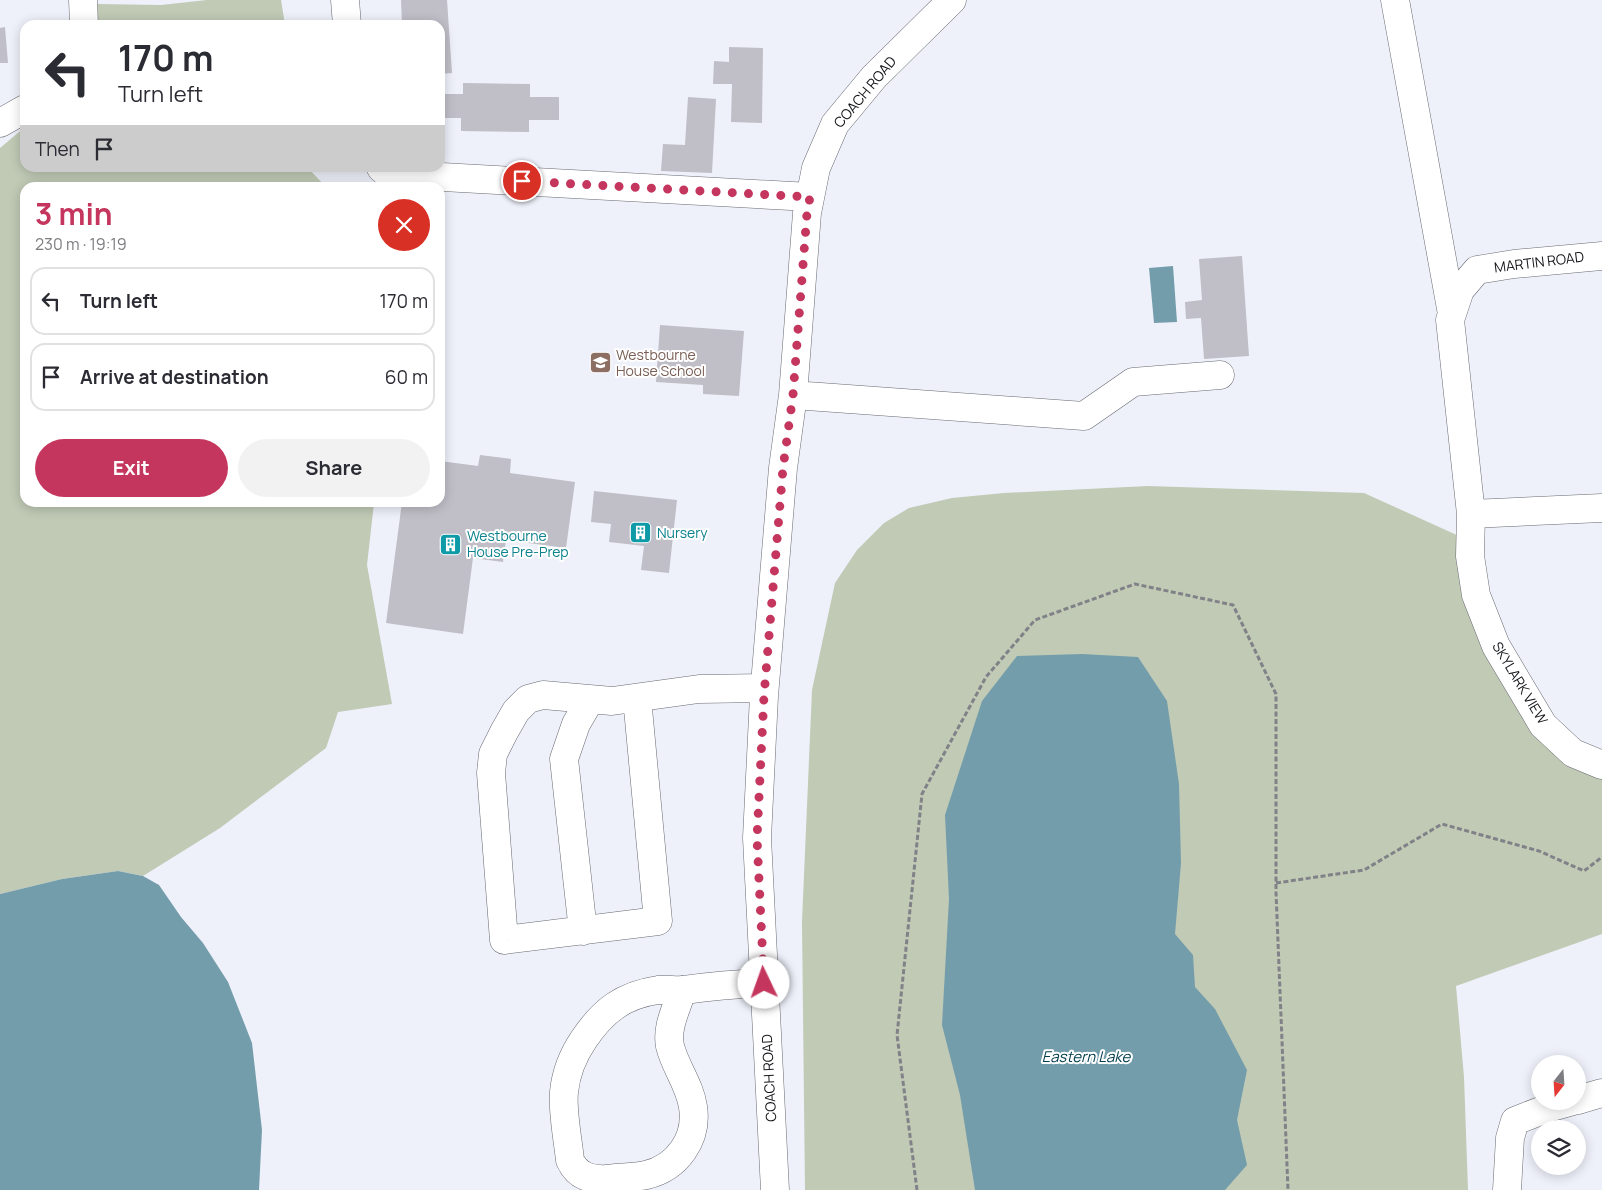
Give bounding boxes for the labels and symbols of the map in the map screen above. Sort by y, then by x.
street label: COACH ROAD [829,52,900,131]
pin [501,160,543,202]
street label: MARTIN ROAD [1493,247,1585,276]
place label: Westbourne House School [616,345,705,380]
school or university icon: Westbourne House School [588,351,612,375]
building icon: Nursery [629,521,653,545]
place label: Nursery [657,523,708,542]
place label: Westbourne House Pre-Prep [467,526,569,561]
building icon: Westbourne House Pre-Prep [439,532,463,556]
street label: SKYLARK VIEW [1488,638,1553,728]
position arrow [737,956,789,1008]
street label: COACH ROAD [757,1034,780,1122]
water label: Eastern Lake [1042,1046,1132,1067]
north arrow [1531,1055,1586,1110]

